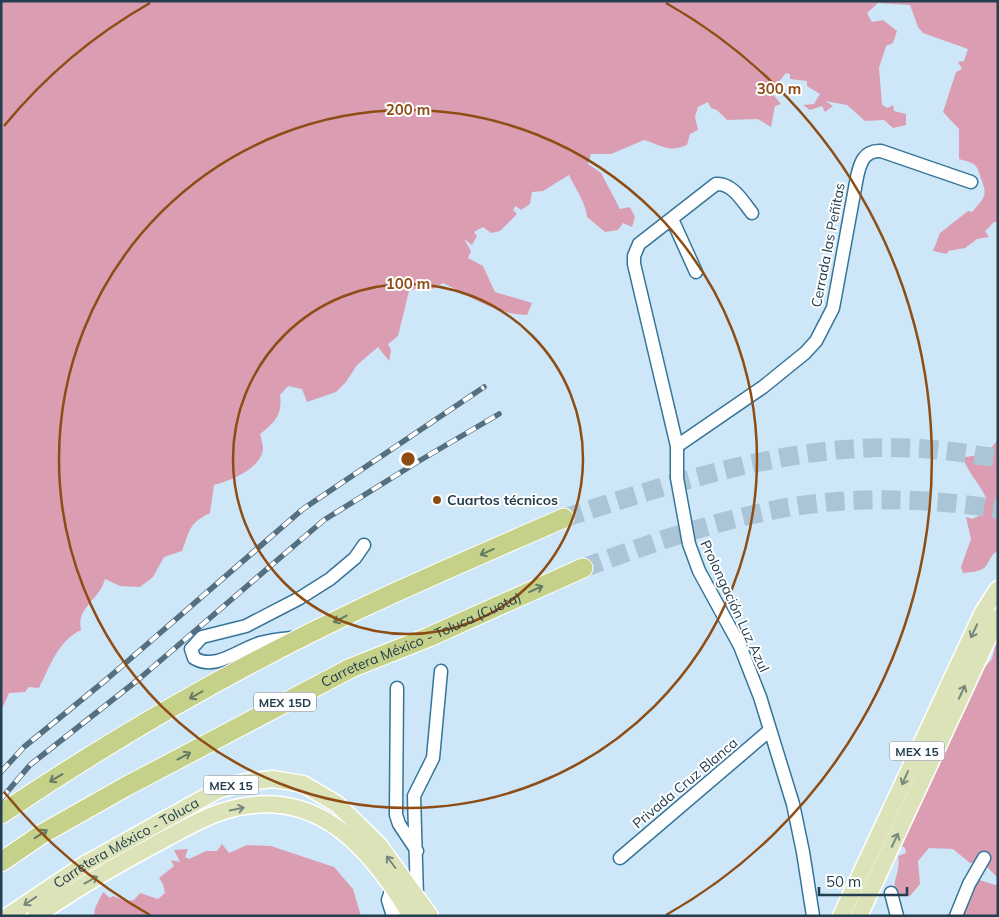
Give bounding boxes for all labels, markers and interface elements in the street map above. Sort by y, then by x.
text: 300 m [757,79,801,98]
text: 200 m [386,100,430,119]
street label: Cerrada las Peñitas [807,181,849,309]
text: 100 m [386,274,430,293]
centre of rings [399,450,417,468]
place label: Cuartos técnicos [447,491,558,509]
marker: Cuartos técnicos [431,494,443,506]
street label: Prolongación Luz Azul [696,537,774,675]
one-way arrow [480,547,495,557]
one-way arrow [528,584,543,594]
street label: Carretera México - Toluca (Cuota) [318,588,524,691]
one-way arrow [332,614,347,624]
one-way arrow [969,623,978,638]
one-way arrow [958,685,968,700]
one-way arrow [189,691,204,700]
road number: MEX 15D [254,692,316,712]
street label: Privada Cruz Blanca [629,734,741,832]
road number: MEX 15 [890,741,944,760]
one-way arrow [176,751,191,761]
one-way arrow [899,770,909,785]
one-way arrow [50,773,64,783]
road number: MEX 15 [204,776,258,794]
street label: Carretera México - Toluca [50,793,202,892]
one-way arrow [229,804,245,813]
one-way arrow [34,829,48,839]
one-way arrow [891,833,900,848]
one-way arrow [386,856,397,869]
scale bar [819,864,906,896]
text: 50 m [826,872,861,891]
one-way arrow [84,874,98,884]
one-way arrow [23,896,37,906]

